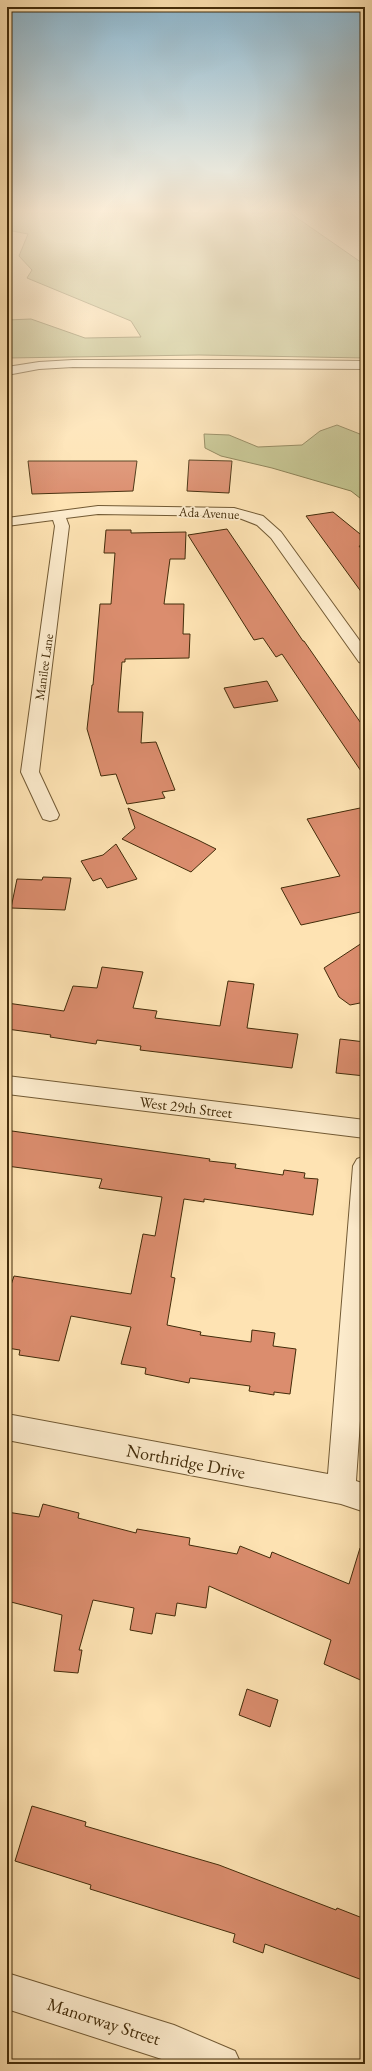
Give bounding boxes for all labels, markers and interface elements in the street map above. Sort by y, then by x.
street label: Ada Avenue [177,503,240,523]
street label: Manilee Lane [31,633,57,701]
street label: West 29th Street [138,1092,234,1122]
street label: Northridge Drive [125,1438,247,1484]
street label: Manorway Street [45,1992,164,2050]

